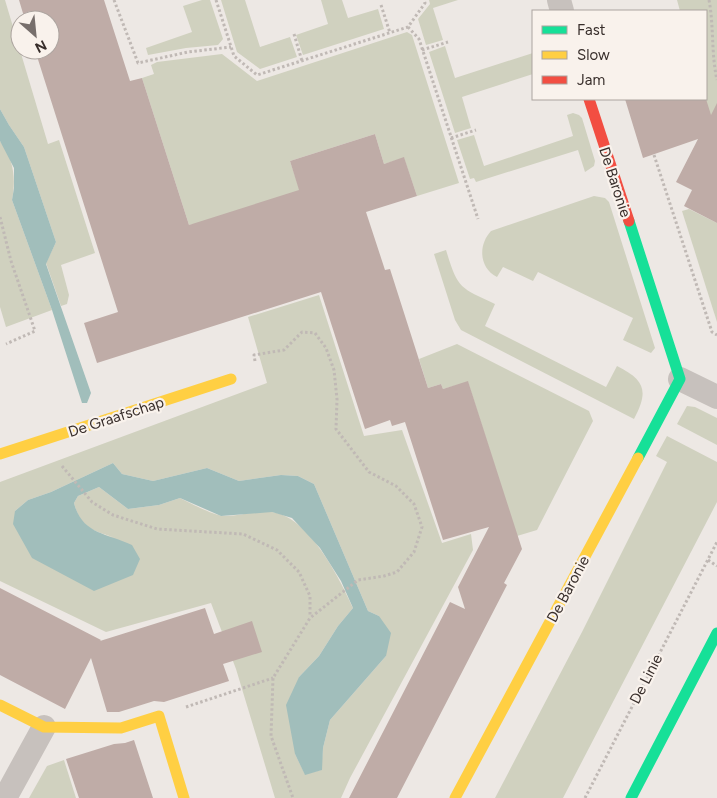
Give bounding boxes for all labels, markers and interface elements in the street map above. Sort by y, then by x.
north arrow [10,10,60,60]
legend [532,10,707,100]
text: Fast [577,21,606,39]
text: N [32,36,49,56]
text: Slow [577,46,610,64]
text: Jam [577,71,605,89]
street label: De Baronie [595,145,635,219]
street label: De Graafschap [66,393,166,441]
street label: De Baronie [543,553,593,625]
street label: De Linie [626,651,666,707]

